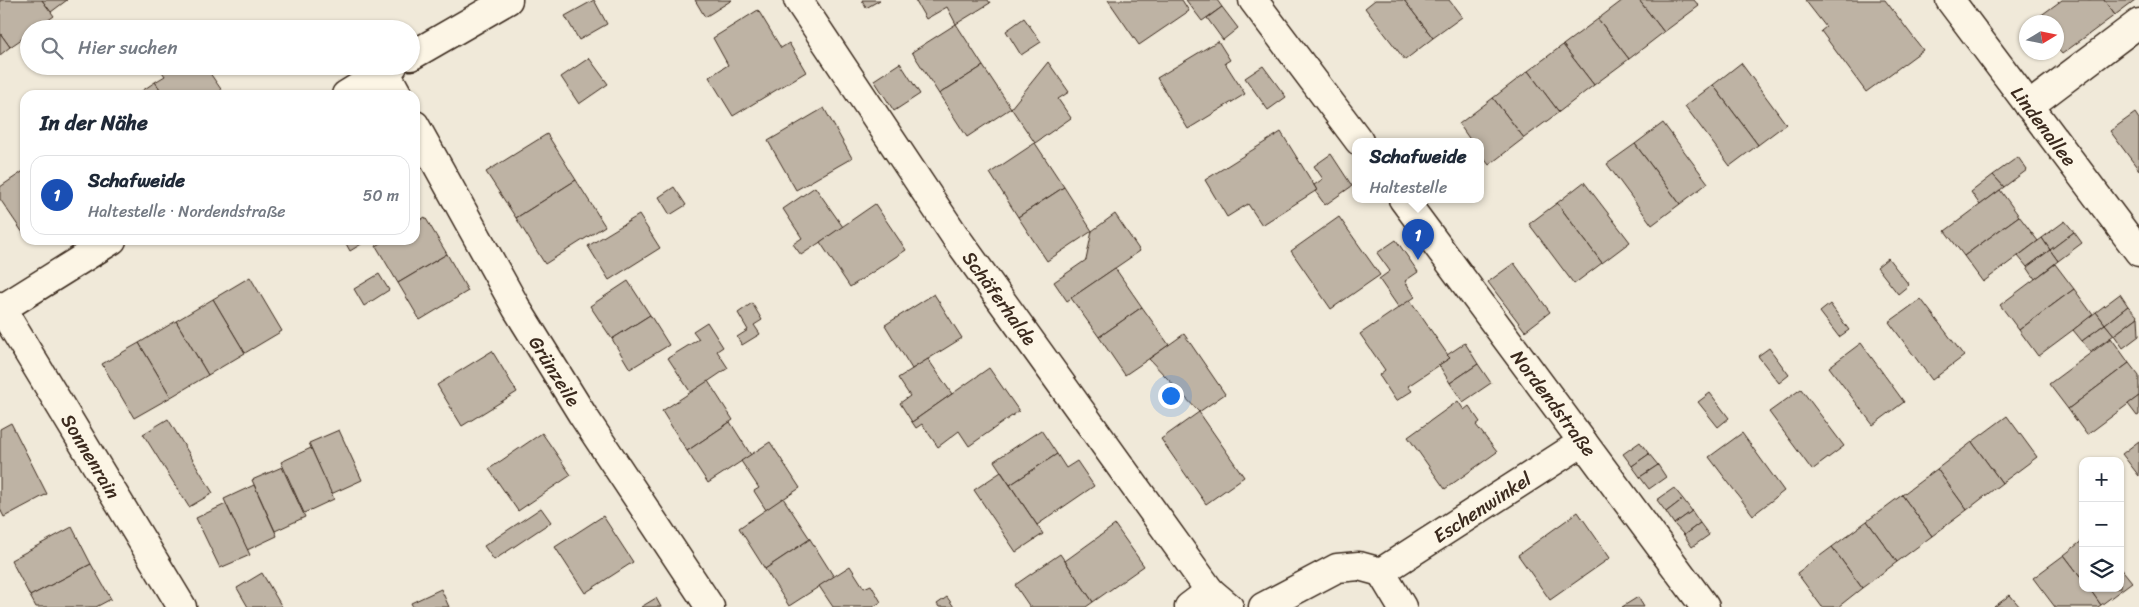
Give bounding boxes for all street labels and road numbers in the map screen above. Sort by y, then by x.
street label: Lindenallee [2002,79,2085,174]
street label: Schäferhalde [954,244,1046,353]
street label: Grünzeile [520,329,589,413]
street label: Nordendstraße [1502,343,1605,464]
street label: Sonnenrain [52,407,129,505]
street label: Eschenwinkel [1426,463,1539,552]

